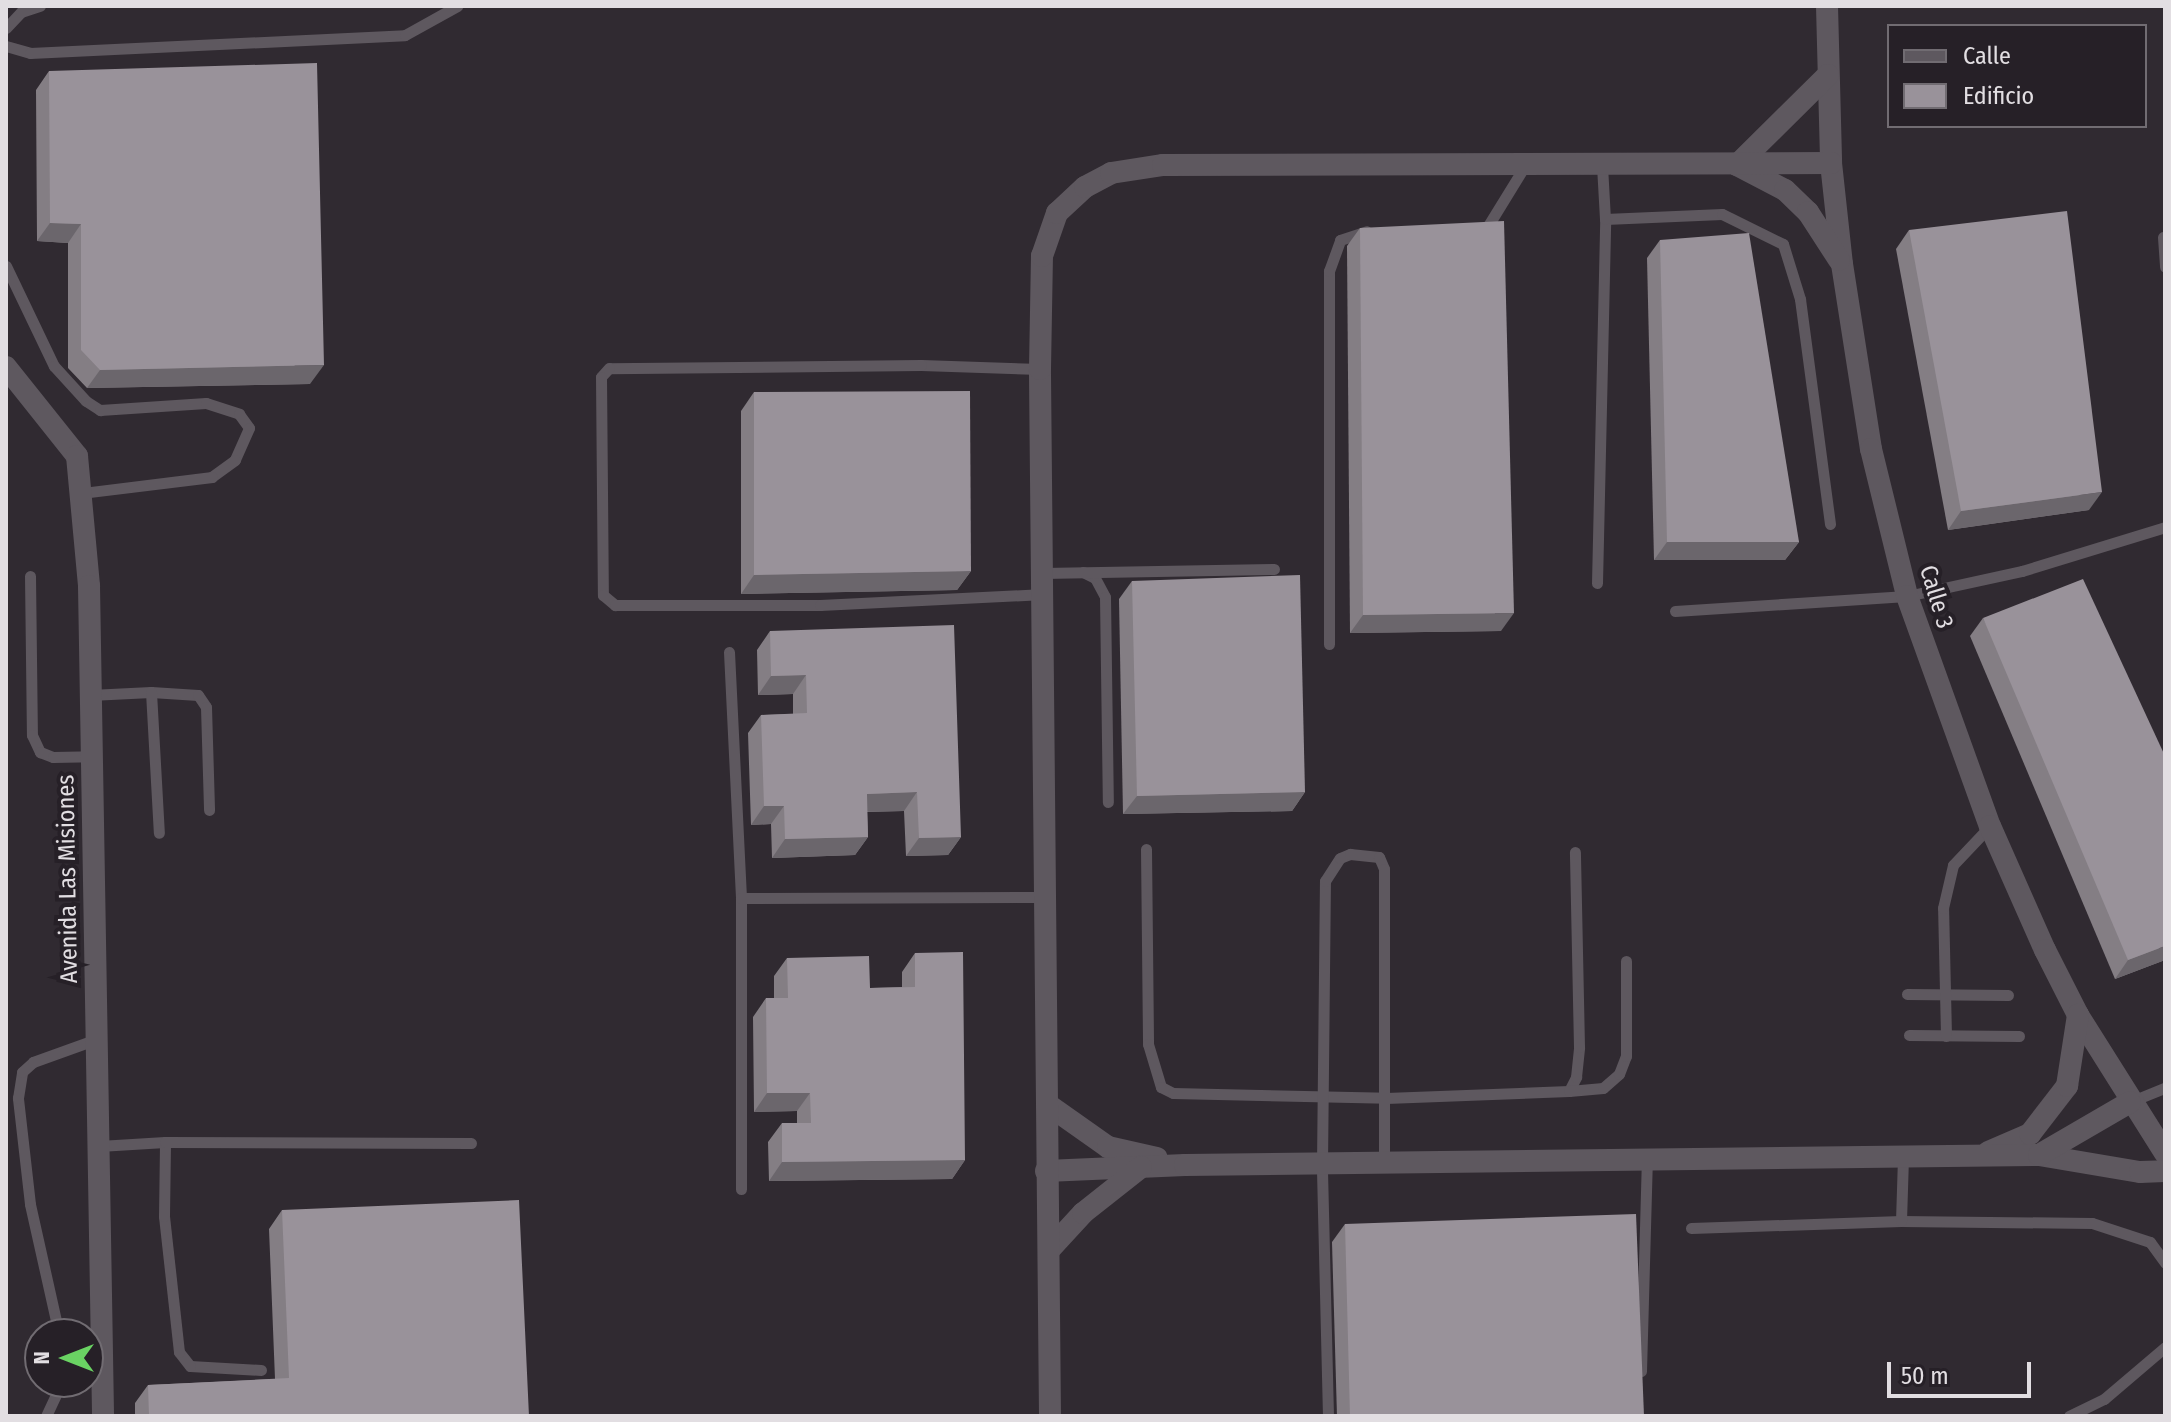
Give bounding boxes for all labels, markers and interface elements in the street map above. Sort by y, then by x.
legend [1887,24,2147,128]
text: Calle [1963,42,2011,70]
text: Edificio [1963,82,2034,110]
street label: Calle 3 [1913,562,1959,632]
street label: Avenida Las Misiones [52,774,84,984]
north arrow [24,1318,104,1398]
scale bar [1891,1346,2035,1396]
text: N [28,1351,55,1365]
text: 50 m [1901,1362,1949,1390]

